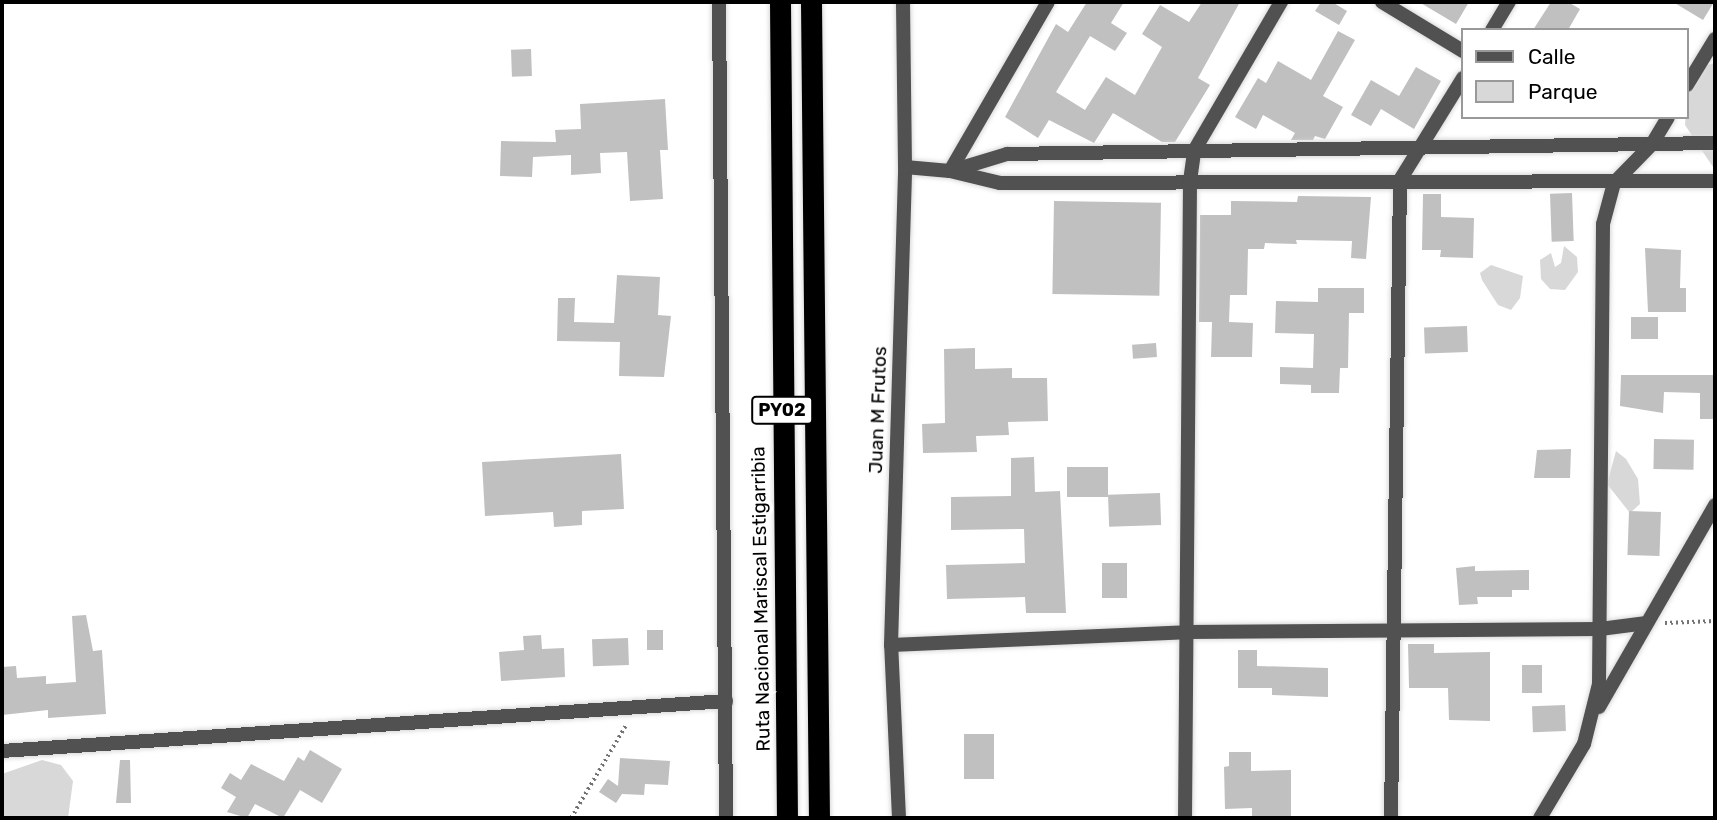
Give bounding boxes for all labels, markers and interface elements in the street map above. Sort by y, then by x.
legend [1462,28,1689,119]
text: Calle [1528,44,1576,69]
text: Parque [1528,79,1598,104]
street label: Juan M Frutos [864,346,892,474]
road number: PY02 [750,396,814,424]
street label: Ruta Nacional Mariscal Estigarribia [747,446,775,752]

